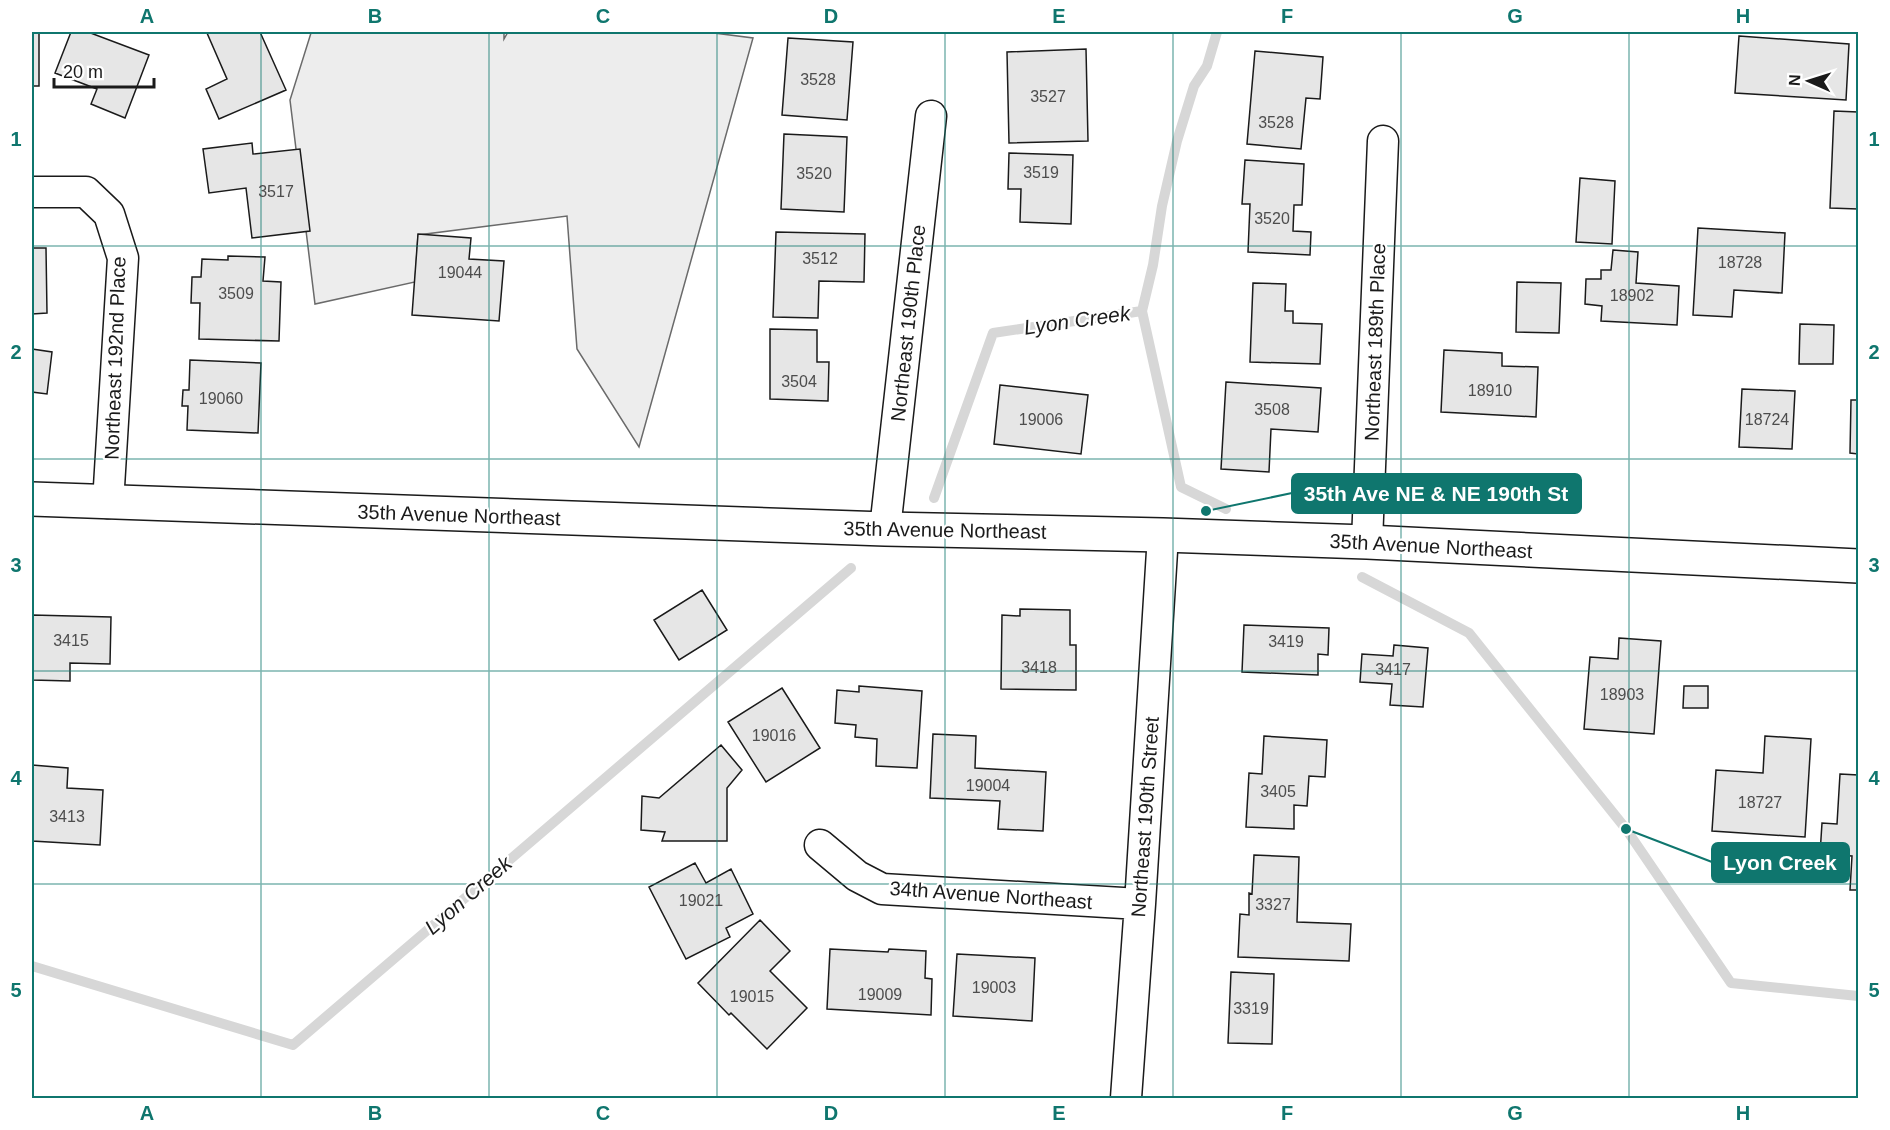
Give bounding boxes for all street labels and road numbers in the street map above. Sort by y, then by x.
street label: Northeast 190th Place [887,223,929,423]
street label: Northeast 189th Place [1361,243,1389,441]
street label: Northeast 192nd Place [100,256,130,460]
street label: 35th Avenue Northeast [357,500,561,530]
street label: 35th Avenue Northeast [843,517,1047,543]
street label: 35th Avenue Northeast [1329,530,1533,562]
street label: Northeast 190th Street [1127,715,1163,918]
street label: 34th Avenue Northeast [889,877,1094,913]

